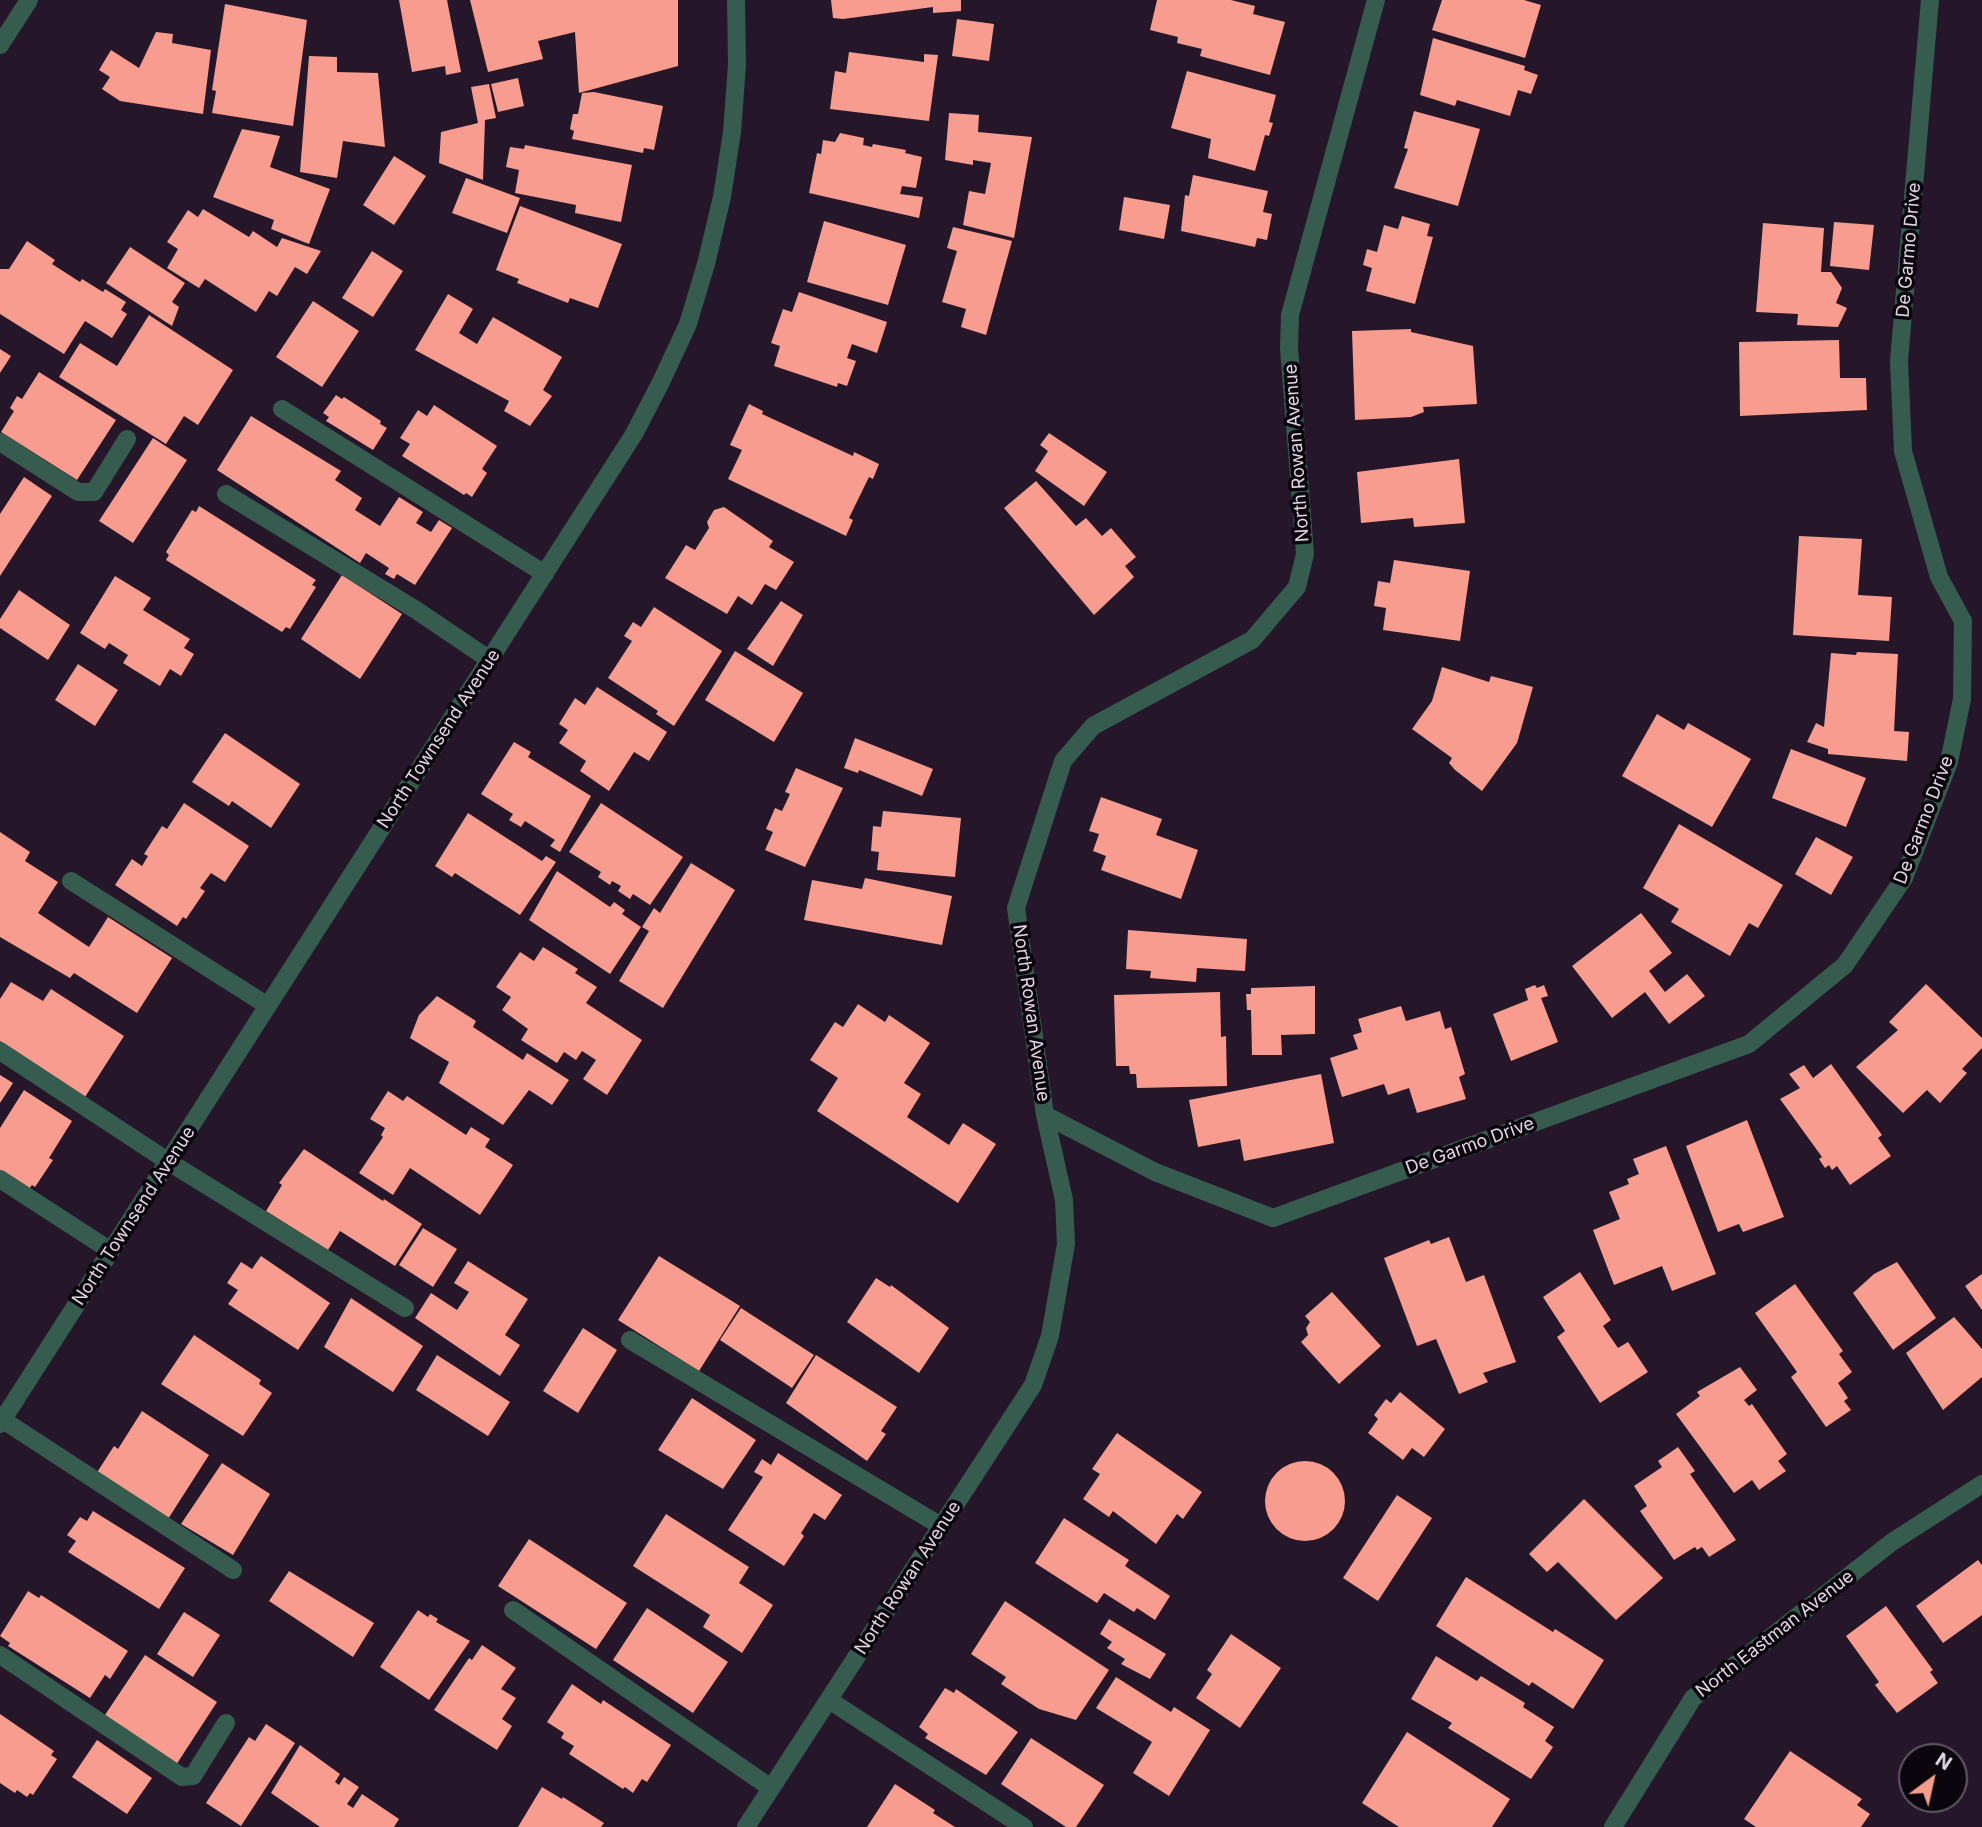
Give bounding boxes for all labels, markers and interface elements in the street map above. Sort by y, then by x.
street label: De Garmo Drive [1892,182,1926,318]
street label: North Rowan Avenue [1280,363,1314,543]
street label: North Townsend Avenue [373,645,505,833]
street label: De Garmo Drive [1890,753,1958,887]
street label: North Rowan Avenue [1008,923,1054,1103]
street label: De Garmo Drive [1403,1113,1537,1179]
street label: North Townsend Avenue [68,1122,200,1310]
street label: North Rowan Avenue [850,1497,966,1659]
street label: North Eastman Avenue [1692,1566,1858,1702]
north arrow [1898,1743,1968,1813]
text: N [1931,1748,1956,1775]

